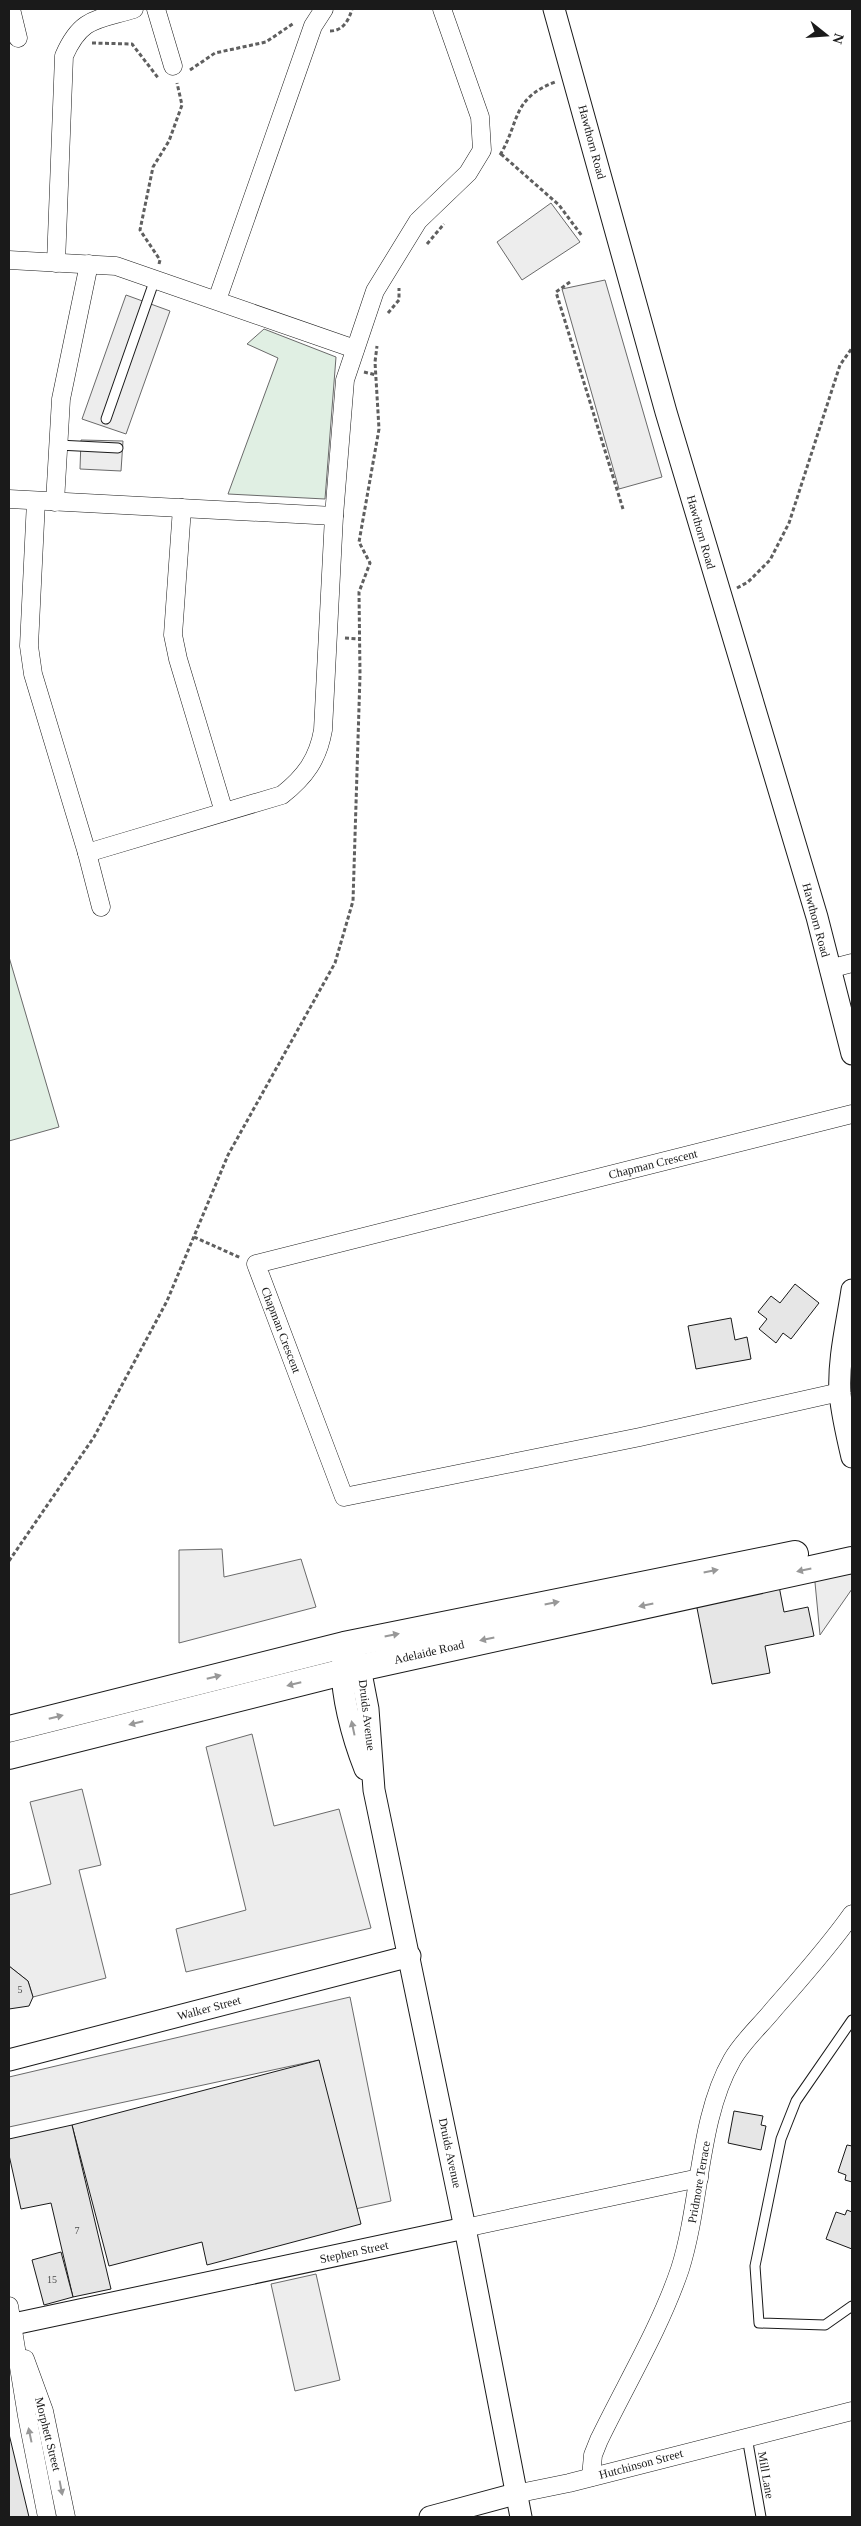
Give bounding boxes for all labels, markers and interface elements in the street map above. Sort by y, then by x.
north arrow [801,10,851,60]
text: N [829,32,847,46]
street label: Hawthorn Road [575,103,609,181]
street label: Hawthorn Road [684,493,718,571]
street label: Hawthorn Road [799,881,833,959]
street label: Chapman Crescent [607,1146,699,1182]
street label: Chapman Crescent [258,1285,304,1376]
one-way arrow [703,1566,719,1574]
one-way arrow [797,1566,812,1574]
one-way arrow [544,1599,559,1607]
one-way arrow [637,1601,653,1609]
one-way arrow [385,1631,400,1639]
one-way arrow [479,1635,495,1643]
street label: Adelaide Road [393,1637,465,1667]
one-way arrow [206,1673,221,1681]
street label: Druids Avenue [356,1679,378,1751]
one-way arrow [286,1680,301,1688]
one-way arrow [49,1713,64,1721]
one-way arrow [348,1719,356,1735]
one-way arrow [129,1720,144,1728]
house number: 5 [18,1984,23,1995]
street label: Walker Street [176,1993,243,2023]
street label: Druids Avenue [436,2117,464,2189]
street label: Pridmore Terrace [685,2140,713,2224]
house number: 7 [75,2225,80,2236]
street label: Stephen Street [318,2238,390,2266]
house number: 15 [47,2274,57,2285]
street label: Morphett Street [32,2396,64,2473]
one-way arrow [26,2427,34,2443]
street label: Hutchinson Street [597,2446,685,2482]
street label: Mill Lane [755,2450,777,2500]
one-way arrow [57,2480,65,2496]

